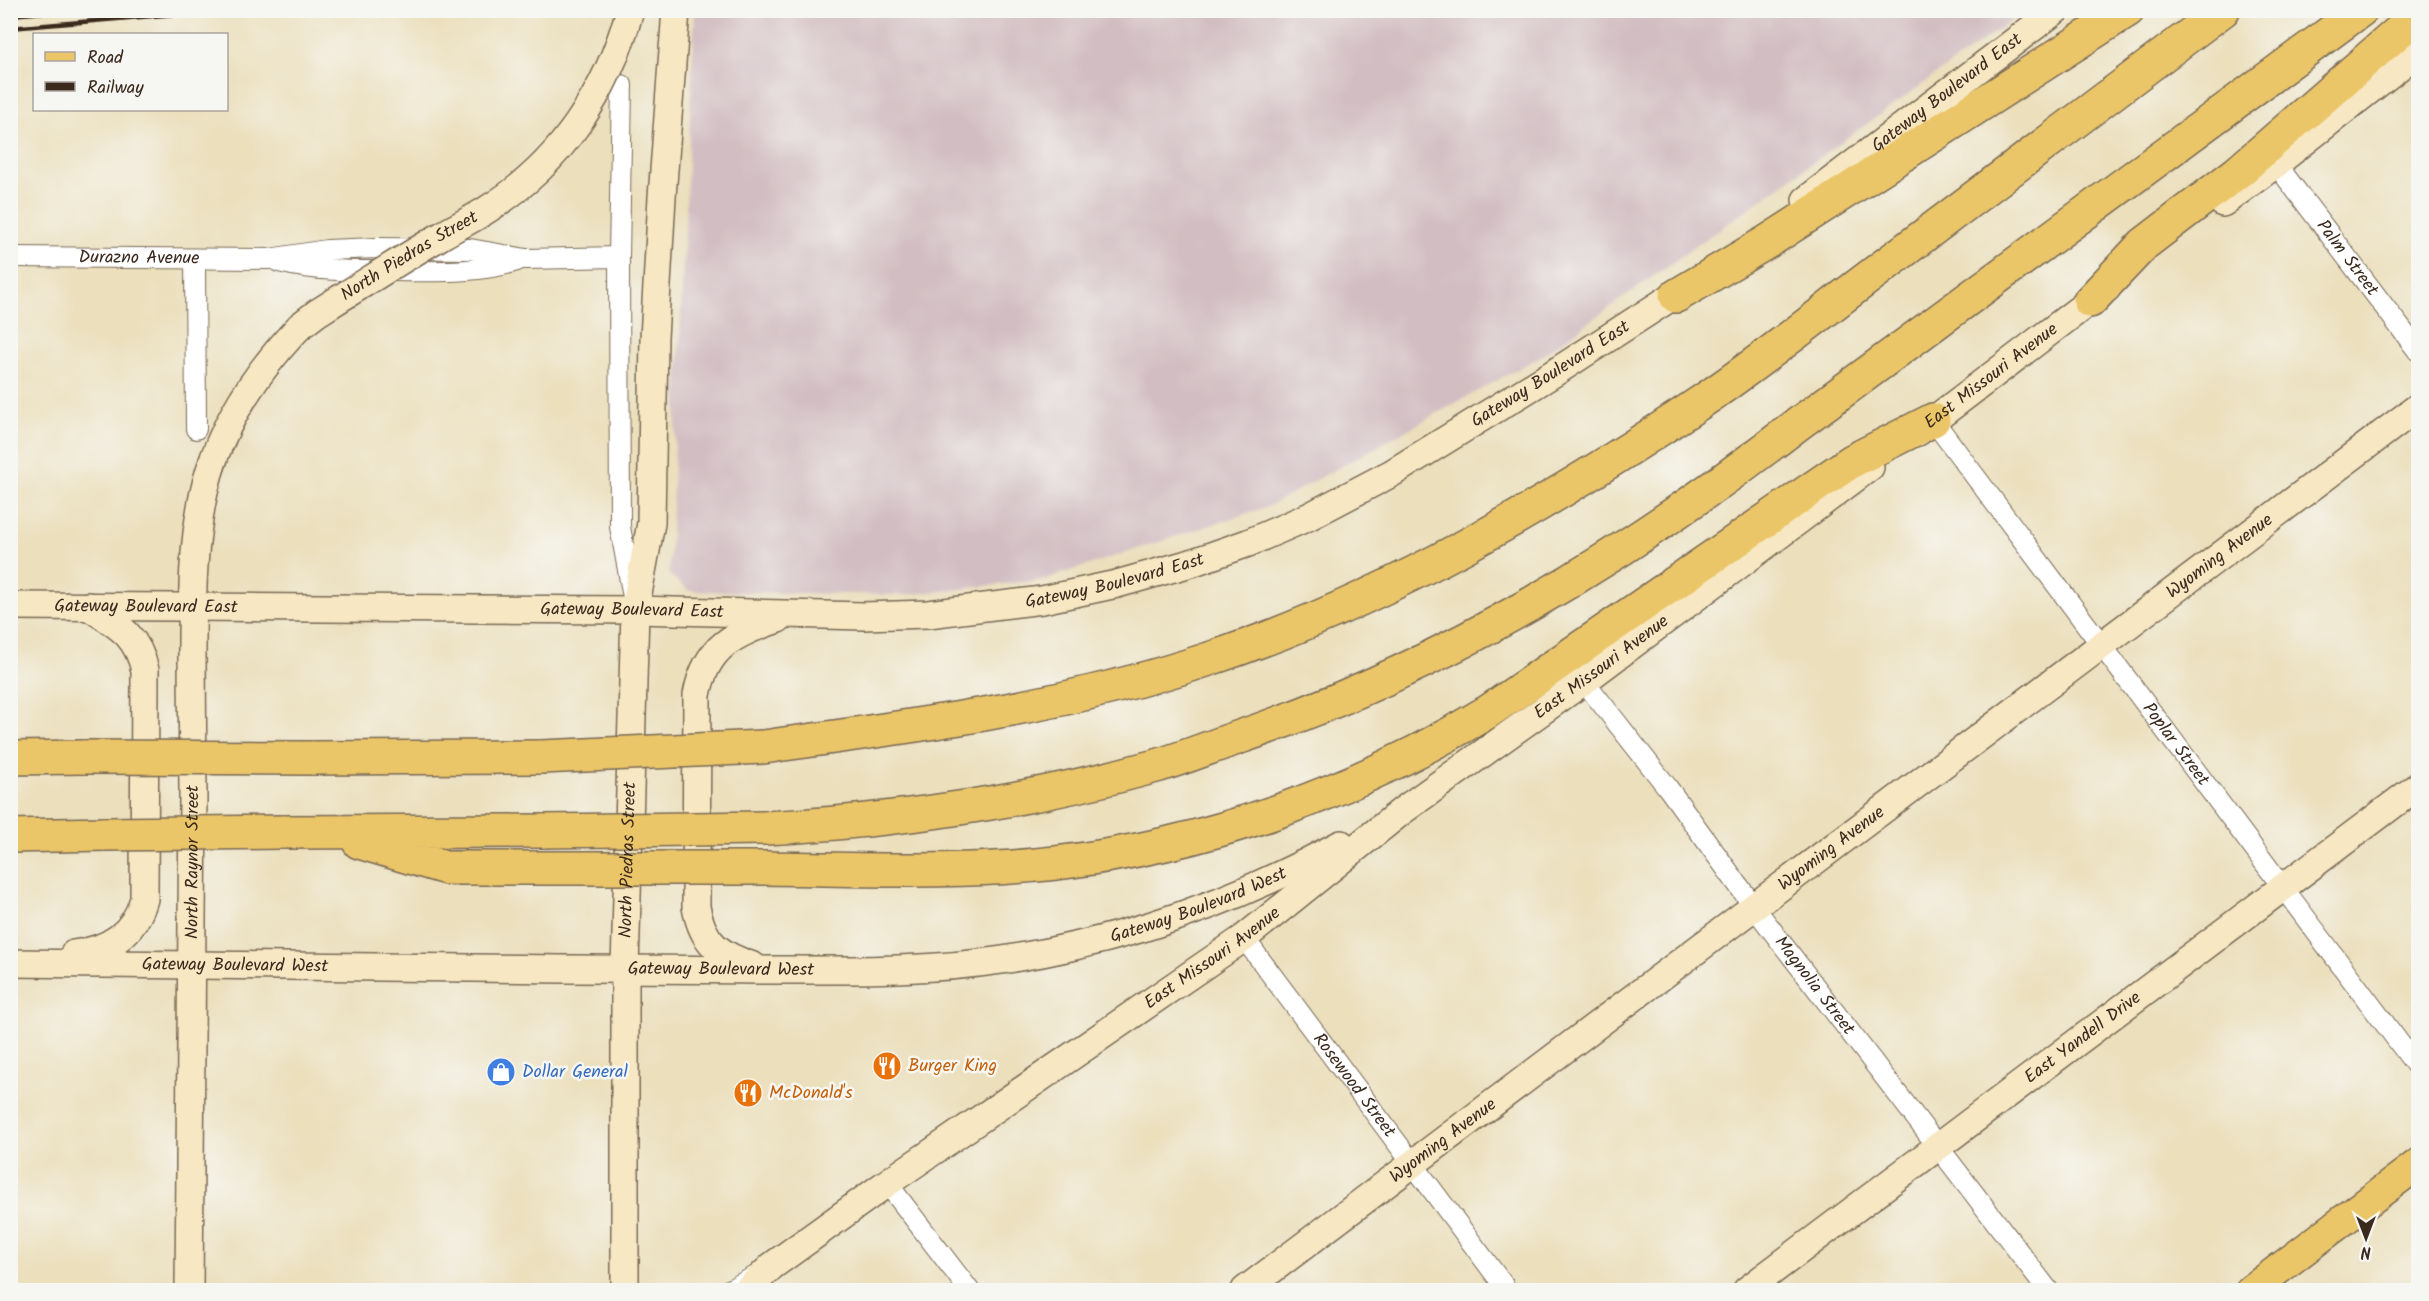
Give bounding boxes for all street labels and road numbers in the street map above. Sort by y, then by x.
street label: Gateway Boulevard East [1865,25,2030,160]
street label: North Piedras Street [335,203,485,309]
street label: Palm Street [2309,213,2387,303]
street label: Durazno Avenue [79,243,199,273]
street label: Gateway Boulevard East [1465,312,1637,435]
street label: East Missouri Avenue [1918,316,2064,437]
street label: Wyoming Avenue [2160,506,2279,606]
street label: Gateway Boulevard East [1024,545,1209,616]
street label: Gateway Boulevard East [54,592,239,622]
street label: Gateway Boulevard East [540,595,725,627]
street label: East Missouri Avenue [1528,608,1675,727]
street label: Poplar Street [2135,696,2217,793]
street label: North Piedras Street [611,780,645,939]
street label: North Raynor Street [178,784,208,939]
street label: Wyoming Avenue [1772,799,1891,899]
street label: Gateway Boulevard West [1107,859,1293,951]
street label: East Missouri Avenue [1138,899,1287,1017]
street label: Magnolia Street [1767,930,1863,1043]
street label: Gateway Boulevard West [142,950,329,981]
street label: Gateway Boulevard West [628,955,815,985]
street label: East Yandell Drive [2018,984,2148,1091]
street label: Rosewood Street [1305,1027,1404,1145]
street label: Wyoming Avenue [1383,1091,1503,1191]

